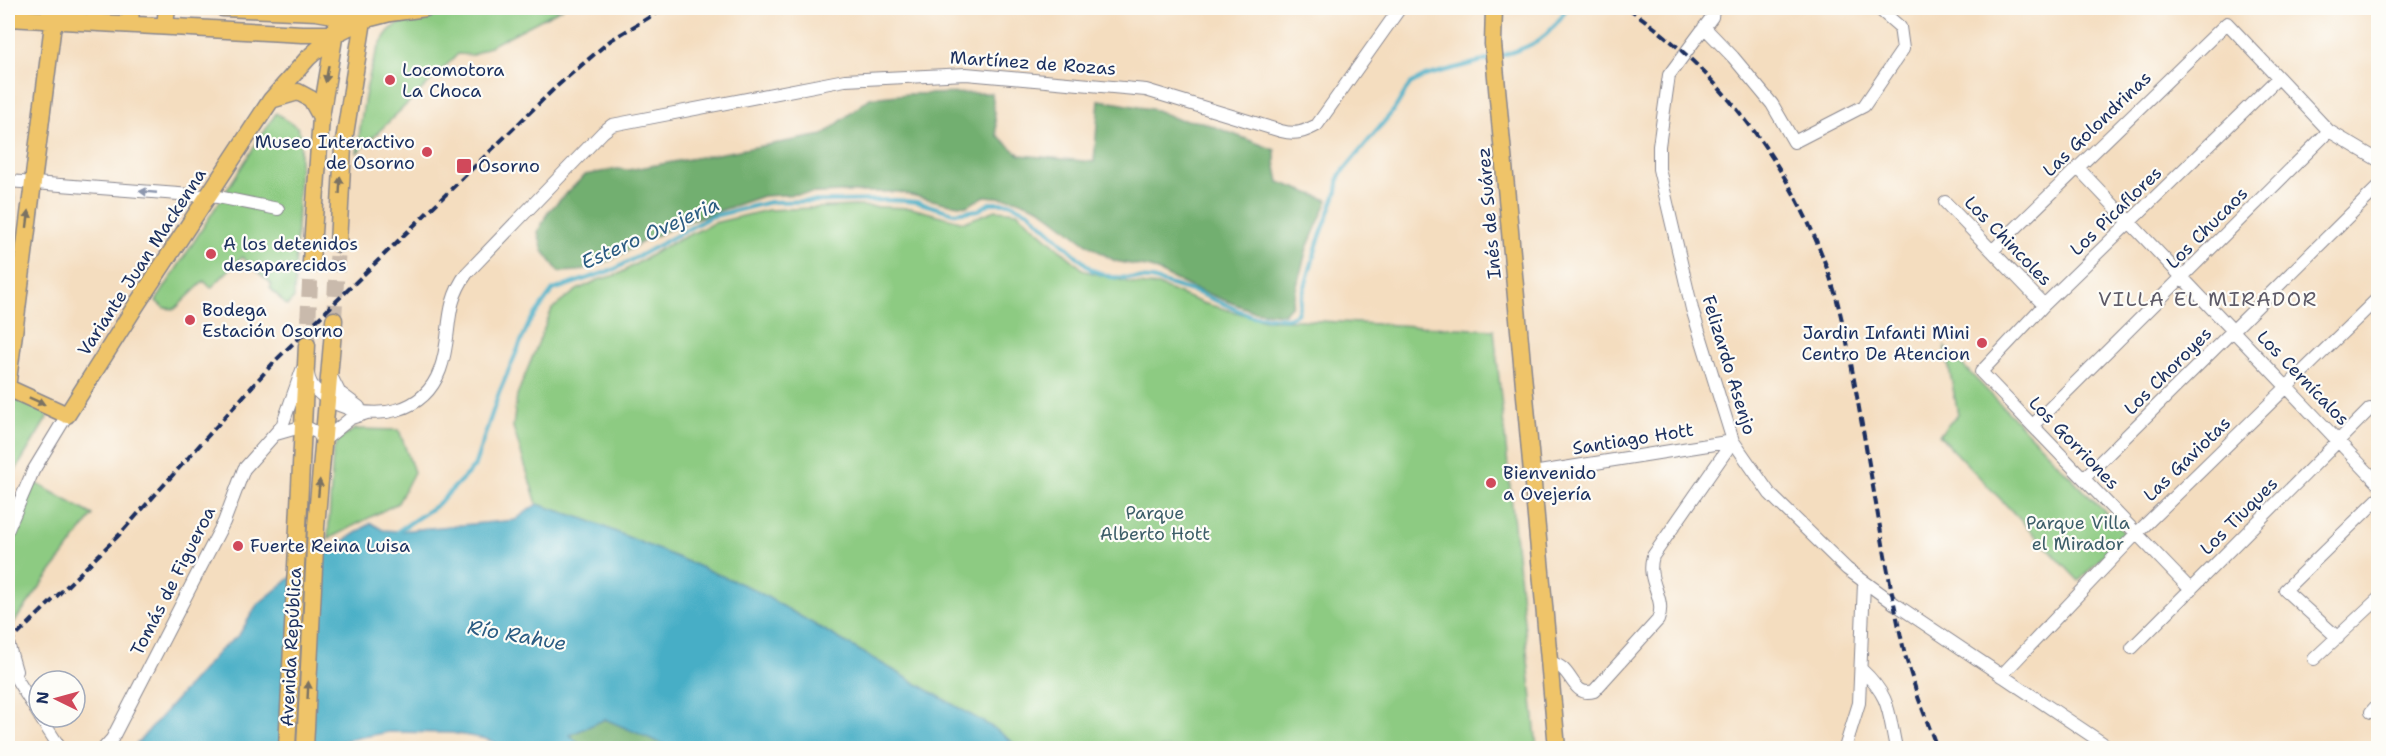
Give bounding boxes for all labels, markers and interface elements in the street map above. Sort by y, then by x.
street label: Martínez de Rozas [949,45,1117,81]
place label: Locomotora La Choca [402,58,505,103]
one-way arrow [323,65,332,84]
street label: Las Golondrinas [2037,66,2157,182]
marker: Locomotora La Choca [383,73,397,87]
place label: Museo Interactivo de Osorno [255,130,415,175]
marker: Museo Interactivo de Osorno [420,145,434,159]
street label: Inés de Suárez [1471,146,1507,280]
place label: Osorno [478,154,540,178]
marker: Osorno [455,157,473,175]
street label: Los Picaflores [2065,161,2167,261]
street label: Variante Juan Mackenna [72,164,212,360]
one-way arrow [336,176,345,195]
street label: Los Chucaos [2161,182,2253,274]
one-way arrow [139,187,158,197]
water label: Estero Ovejeria [577,191,723,275]
street label: Los Chincoles [1959,191,2057,291]
one-way arrow [24,210,33,229]
place label: A los detenidos desaparecidos [223,232,358,277]
marker: A los detenidos desaparecidos [204,247,218,261]
district label: VILLA EL MIRADOR [2098,286,2318,312]
street label: Felizardo Asenjo [1696,292,1762,438]
place label: Bodega Estación Osorno [202,298,343,343]
marker: Bodega Estación Osorno [183,313,197,327]
place label: Jardin Infanti Mini Centro De Atencion [1802,321,1970,366]
street label: Los Choroyes [2119,322,2217,420]
street label: Los Cernícalos [2251,325,2355,431]
marker: Jardin Infanti Mini Centro De Atencion [1975,336,1989,350]
street label: Los Gorriones [2023,391,2125,495]
one-way arrow [29,397,46,406]
street label: Las Gaviotas [2138,411,2236,507]
street label: Santiago Hott [1571,418,1695,460]
place label: Bienvenido a Ovejería [1503,461,1596,506]
street label: Los Tiuques [2195,472,2283,560]
marker: Bienvenido a Ovejería [1484,476,1498,490]
one-way arrow [314,479,324,498]
park label: Parque Alberto Hott [1100,501,1210,546]
street label: Tomás de Figueroa [125,502,221,660]
park label: Parque Villa el Mirador [2026,511,2130,556]
place label: Fuerte Reina Luisa [250,534,410,558]
marker: Fuerte Reina Luisa [231,539,245,553]
street label: Avenida República [275,567,307,727]
water label: Río Rahue [466,614,568,656]
north arrow [27,669,87,729]
one-way arrow [304,681,313,700]
text: N [32,691,54,705]

